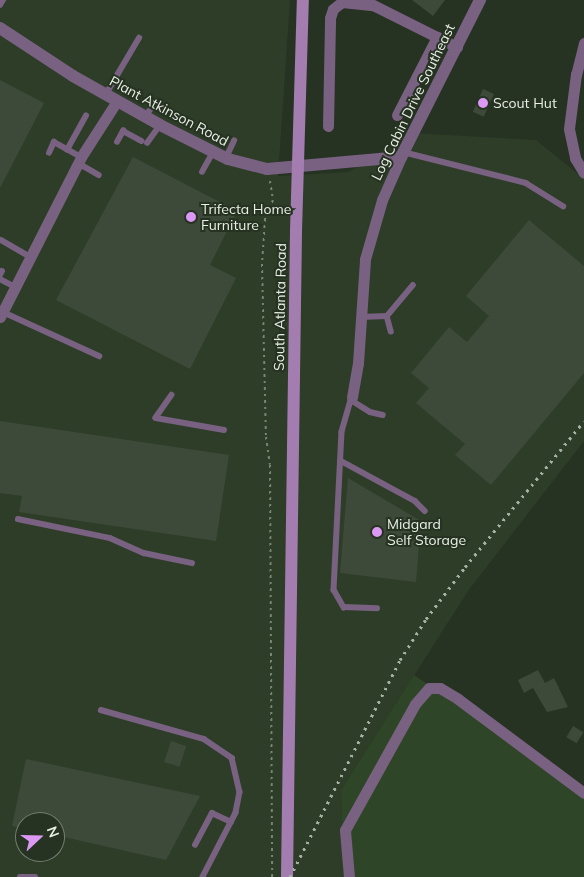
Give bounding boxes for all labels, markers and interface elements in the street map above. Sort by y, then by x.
street label: Log Cabin Drive Southeast [368,21,458,183]
street label: Plant Atkinson Road [107,72,231,150]
place label: Scout Hut [493,95,557,111]
marker: Scout Hut [477,97,489,109]
place label: Trifecta Home Furniture [201,201,291,233]
marker: Trifecta Home Furniture [185,211,197,223]
street label: South Atlanta Road [270,243,290,371]
place label: Midgard Self Storage [387,516,466,548]
marker: Midgard Self Storage [371,526,383,538]
north arrow [15,812,65,862]
text: N [43,824,63,840]

